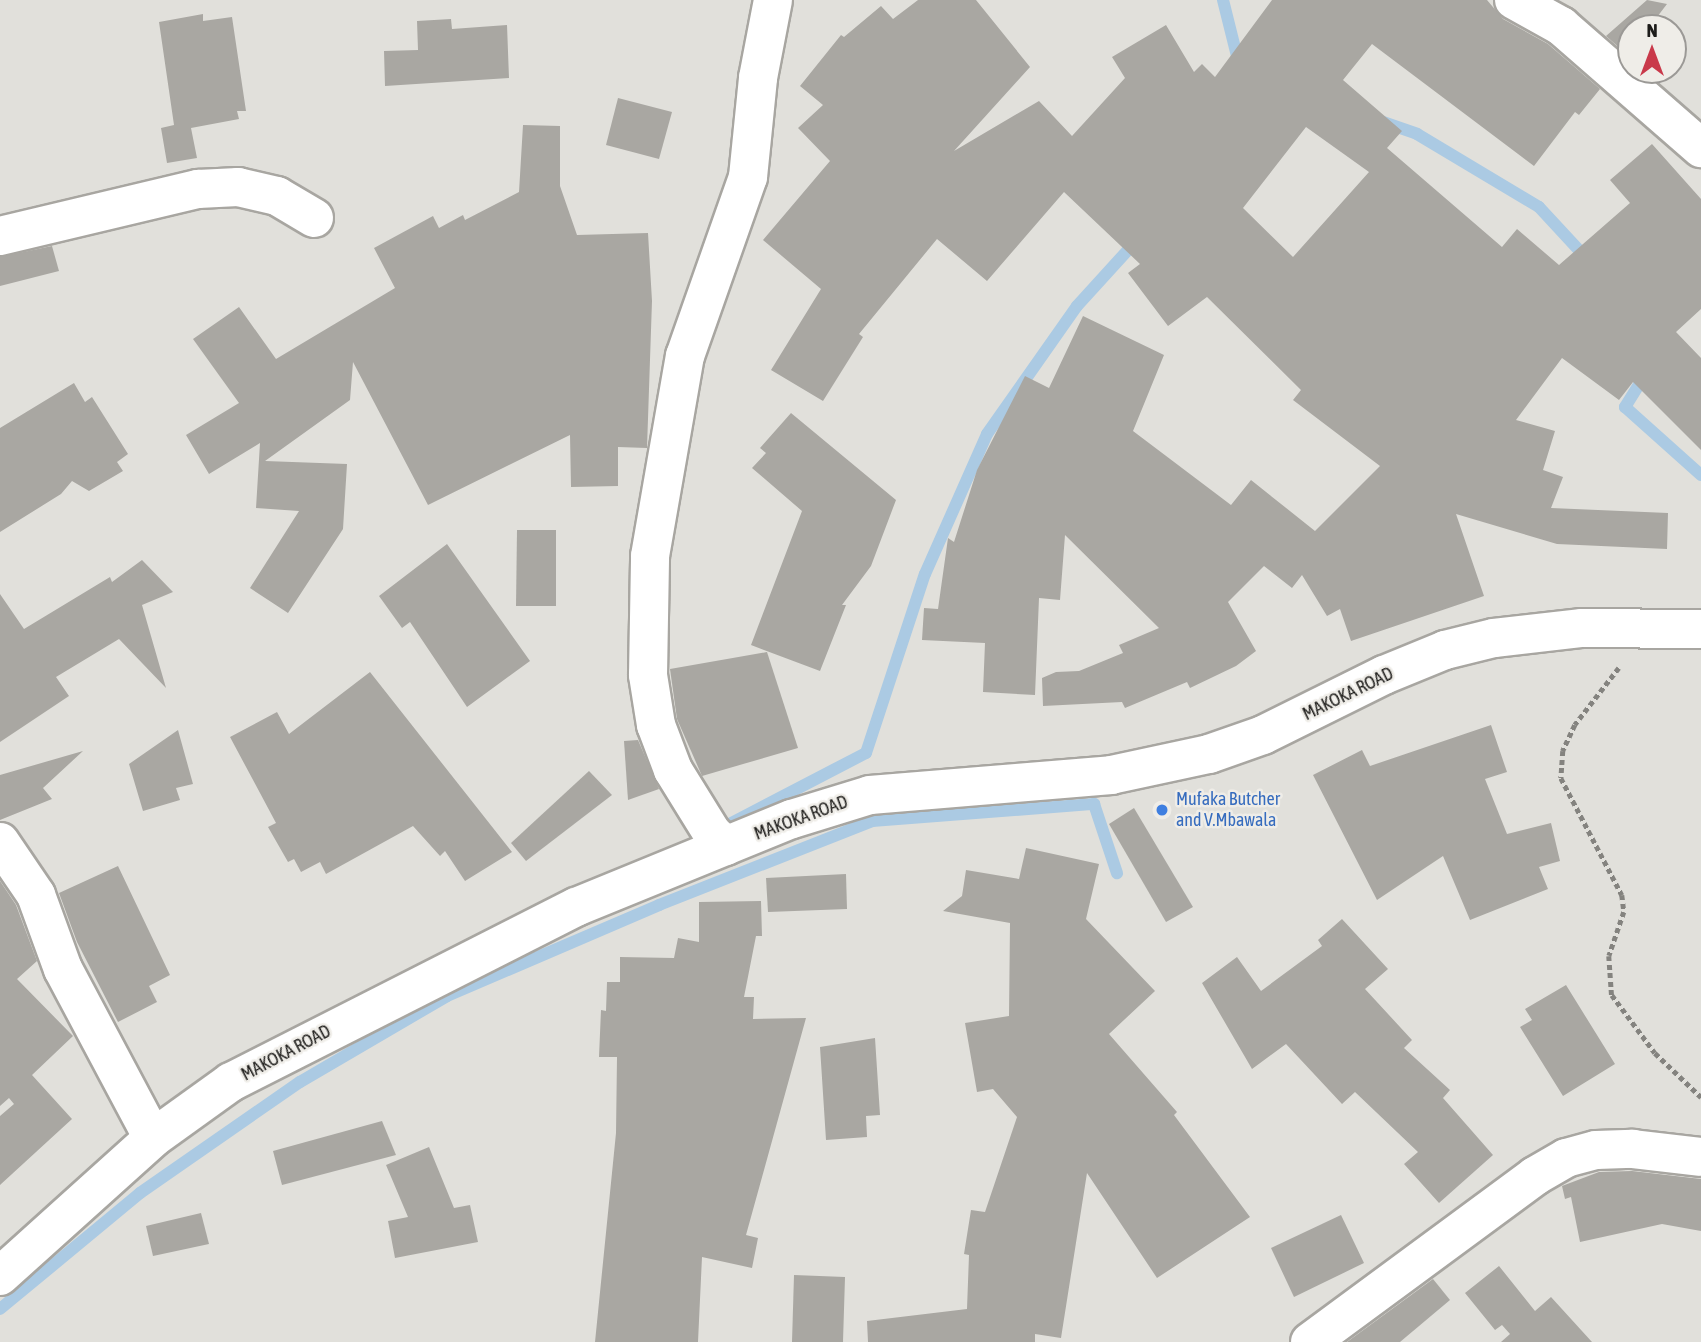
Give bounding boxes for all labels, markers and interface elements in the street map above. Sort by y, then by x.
north arrow [1617,14,1687,84]
text: N [1646,19,1658,41]
street label: MAKOKA ROAD [1299,663,1397,725]
place label: Mufaka Butcher and V.Mbawala [1176,789,1280,832]
street label: MAKOKA ROAD [751,791,851,845]
marker: Mufaka Butcher and V.Mbawala [1154,802,1170,818]
street label: MAKOKA ROAD [238,1020,334,1086]

